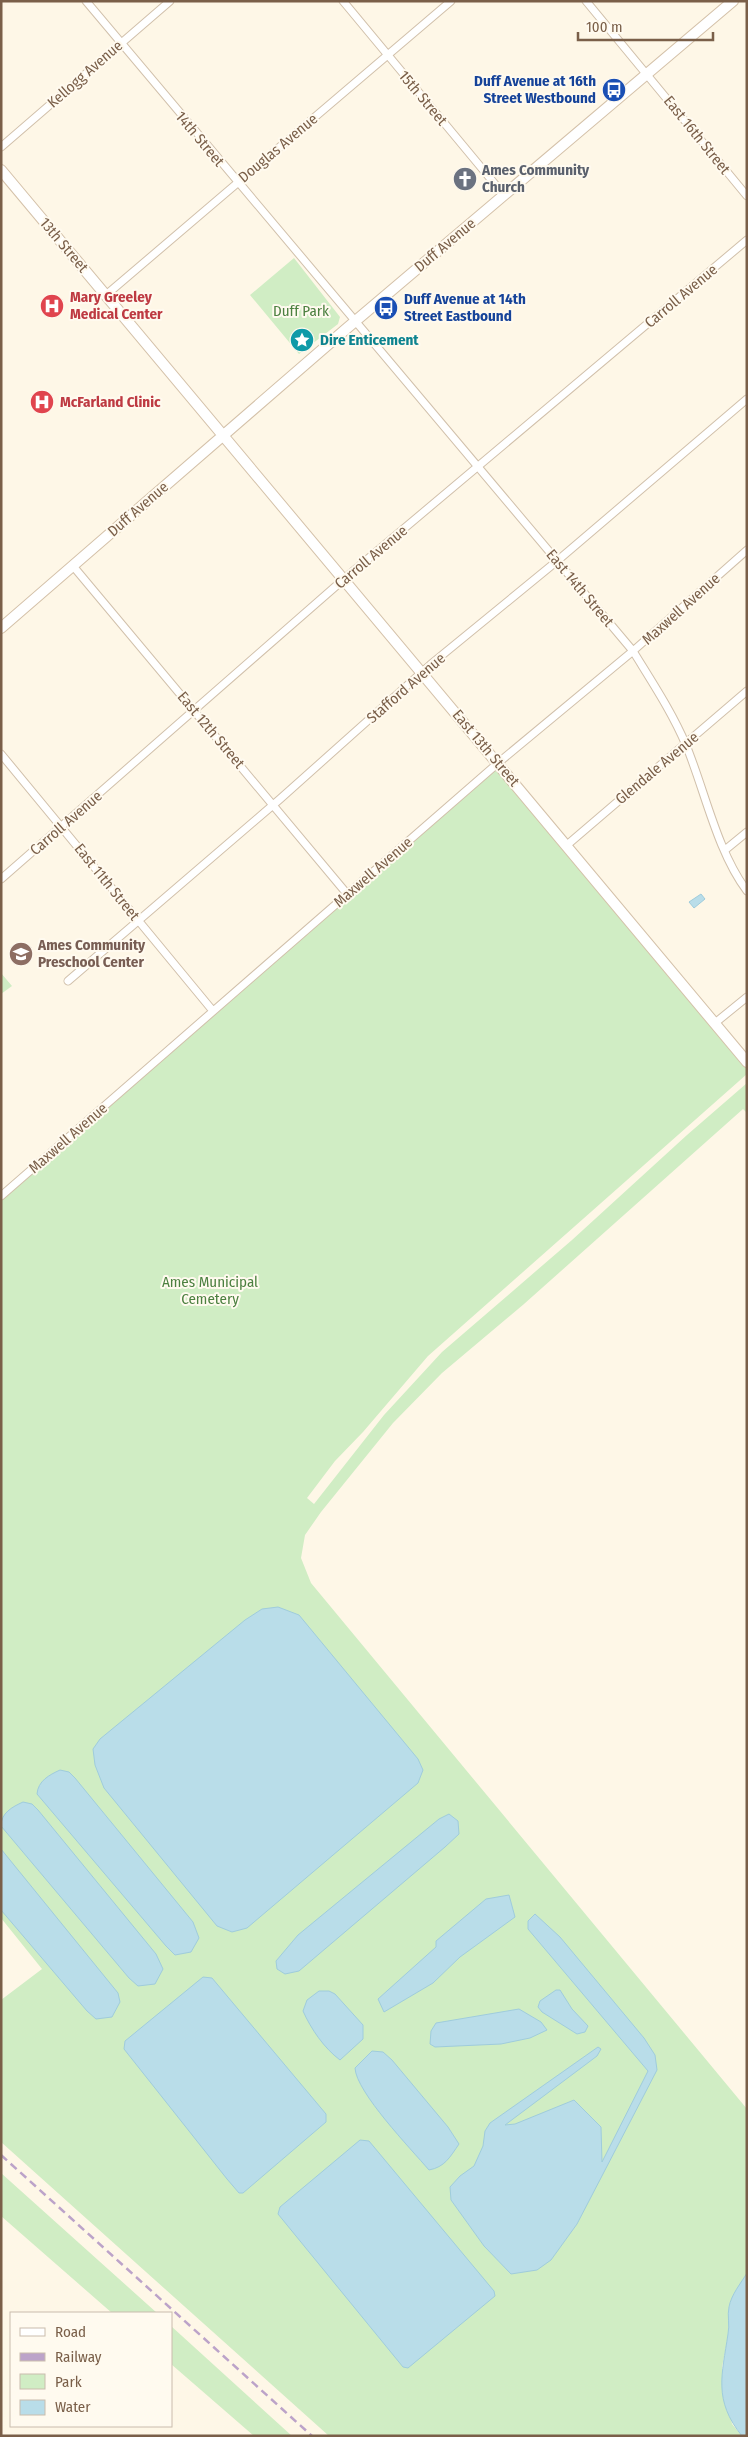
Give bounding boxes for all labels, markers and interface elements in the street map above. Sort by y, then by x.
scale bar [578,10,713,42]
text: 100 m [586,18,623,36]
street label: Kellogg Avenue [44,37,126,111]
street label: 15th Street [395,67,451,129]
place label: Duff Avenue at 16th Street Westbound [474,72,596,107]
bus stop icon: Duff Avenue at 16th Street Westbound [601,77,627,103]
street label: East 16th Street [660,92,734,178]
street label: 14th Street [172,108,228,170]
street label: Douglas Avenue [235,110,321,186]
place label: Ames Community Church [481,161,590,196]
church icon: Ames Community Church [452,166,478,192]
street label: 13th Street [36,214,92,276]
street label: Duff Avenue [411,214,479,276]
street label: Carroll Avenue [641,260,721,332]
place label: Mary Greeley Medical Center [70,288,163,323]
place label: Duff Avenue at 14th Street Eastbound [404,290,526,325]
hospital icon: Mary Greeley Medical Center [39,293,65,319]
bus stop icon: Duff Avenue at 14th Street Eastbound [373,295,399,321]
park label: Duff Park [273,302,329,320]
place icon: Dire Enticement [289,327,315,353]
place label: Dire Enticement [320,331,419,349]
hospital icon: McFarland Clinic [29,389,55,415]
place label: McFarland Clinic [60,393,161,411]
street label: Duff Avenue [104,478,172,540]
street label: Carroll Avenue [331,521,411,593]
street label: East 14th Street [542,546,618,630]
street label: Maxwell Avenue [638,569,724,649]
street label: Stafford Avenue [363,649,449,727]
street label: East 12th Street [174,688,248,772]
street label: East 13th Street [449,706,523,790]
street label: Glendale Avenue [612,728,702,808]
street label: Carroll Avenue [26,787,106,859]
street label: Maxwell Avenue [330,833,416,911]
street label: East 11th Street [71,840,144,924]
place label: Ames Community Preschool Center [37,936,146,971]
school or university icon: Ames Community Preschool Center [8,941,34,967]
street label: Maxwell Avenue [25,1099,111,1177]
park label: Ames Municipal Cemetery [162,1273,258,1308]
legend [10,2312,172,2427]
text: Road [55,2323,86,2341]
text: Railway [55,2348,102,2366]
text: Park [55,2373,82,2391]
text: Water [55,2398,91,2416]

